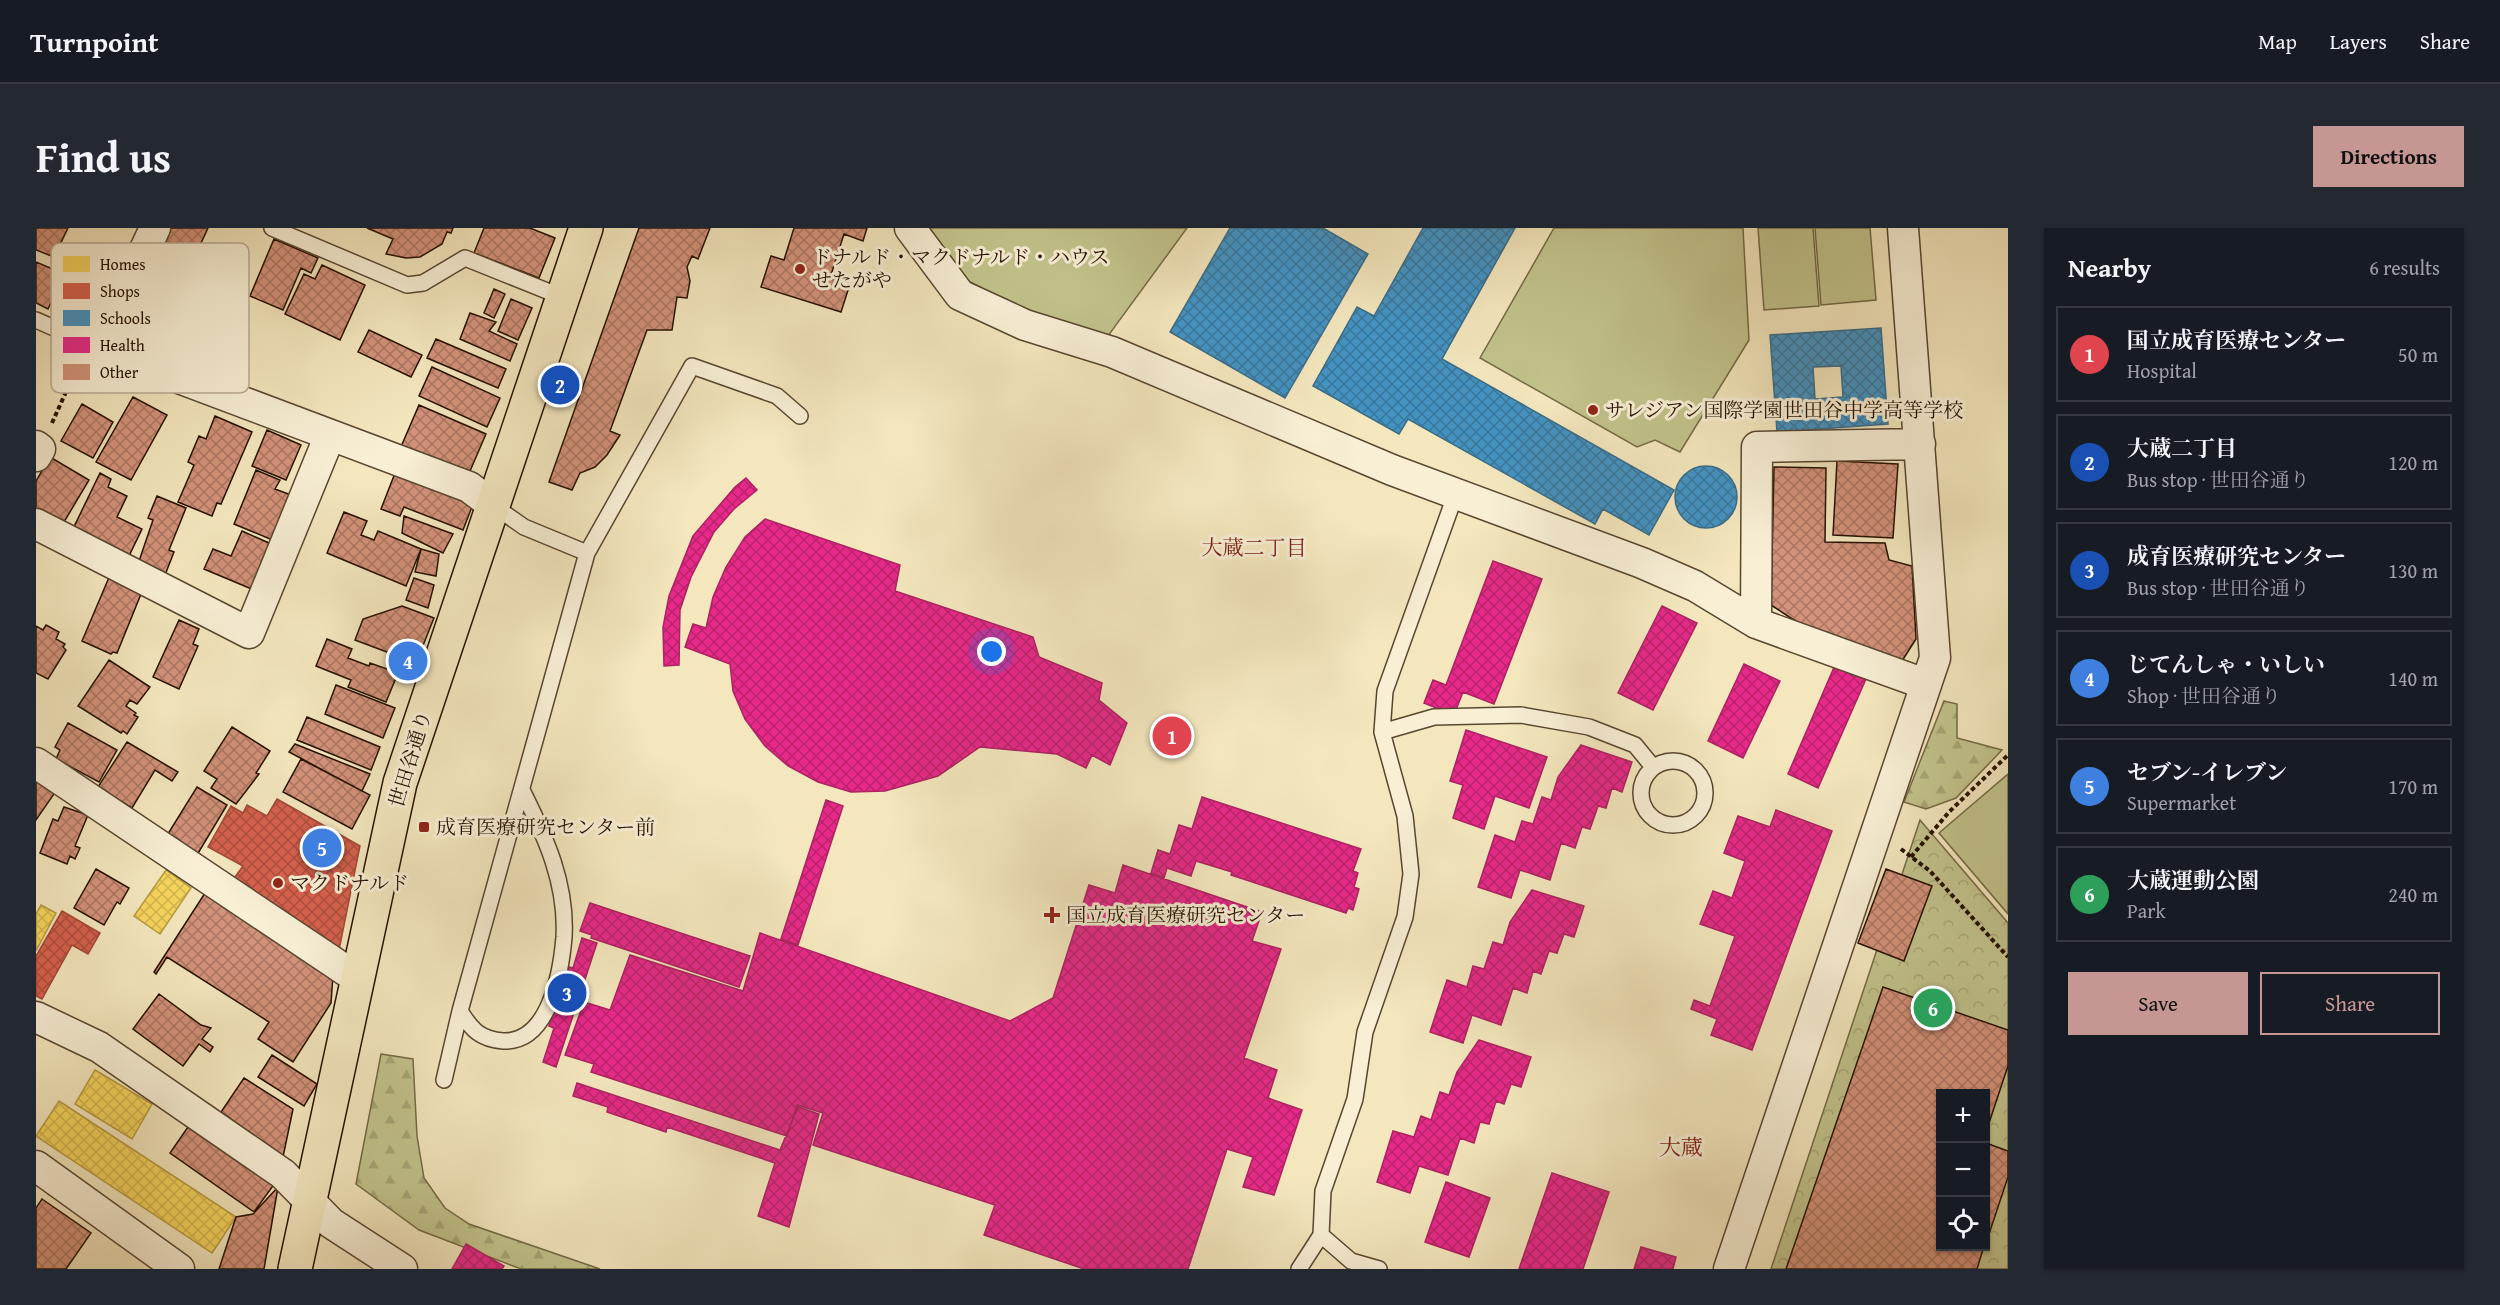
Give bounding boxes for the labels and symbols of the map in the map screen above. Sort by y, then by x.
place label: ドナルド・マクドナルド・ハウス せたがや [812,242,1109,294]
legend [51,243,249,393]
text: Homes [100,252,146,276]
marker: ドナルド・マクドナルド・ハウス せたがや [793,262,807,276]
text: Shops [100,279,140,303]
text: Schools [100,306,151,330]
text: Health [100,333,145,357]
text: Other [100,360,139,384]
pin: 2 [540,362,580,408]
place label: サレジアン国際学園世田谷中学高等学校 [1605,395,1963,424]
marker: サレジアン国際学園世田谷中学高等学校 [1586,403,1600,417]
district label: 大蔵二丁目 [1202,532,1307,563]
your location [977,637,1006,666]
pin: 4 [388,638,428,684]
street label: 世田谷通り [381,707,438,811]
pin: 1 [1152,714,1192,758]
place label: 成育医療研究センター前 [436,812,655,841]
marker: 成育医療研究センター前 [417,820,431,834]
pin: 5 [302,826,342,870]
place label: マクドナルド [290,868,409,897]
marker: マクドナルド [271,876,285,890]
place label: 国立成育医療研究センター [1066,900,1305,929]
marker: 国立成育医療研究センター [1043,906,1061,924]
pin: 3 [548,970,586,1016]
pin: 6 [1914,986,1952,1030]
district label: 大蔵 [1659,1131,1703,1163]

